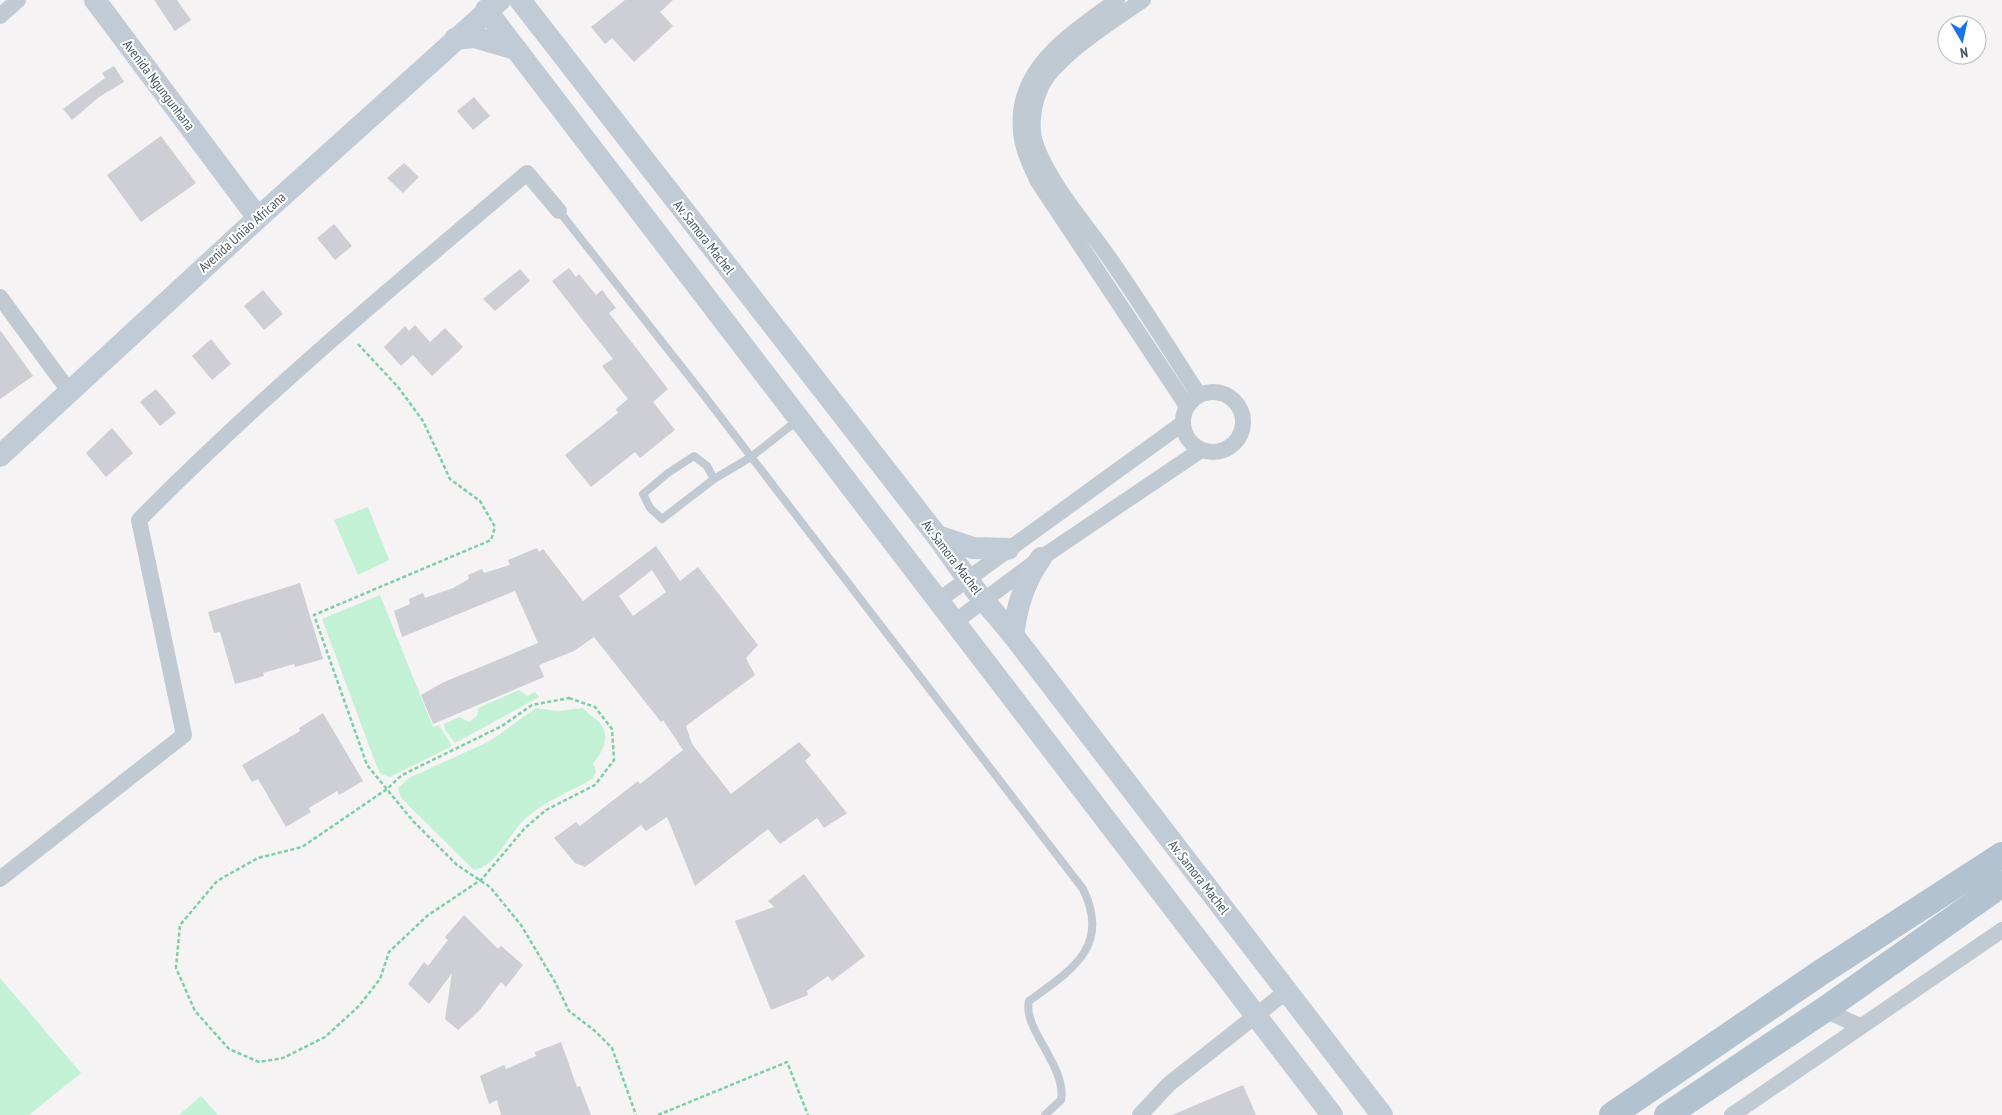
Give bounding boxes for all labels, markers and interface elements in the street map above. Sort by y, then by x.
north arrow [1937,15,1987,65]
street label: Avenida Ngungunhana [119,36,199,134]
text: N [1959,43,1969,62]
street label: Avenida União Africana [195,188,289,276]
street label: Av. Samora Machel [669,196,739,278]
street label: Av. Samora Machel [918,516,986,599]
street label: Av. Samora Machel [1164,836,1234,918]

